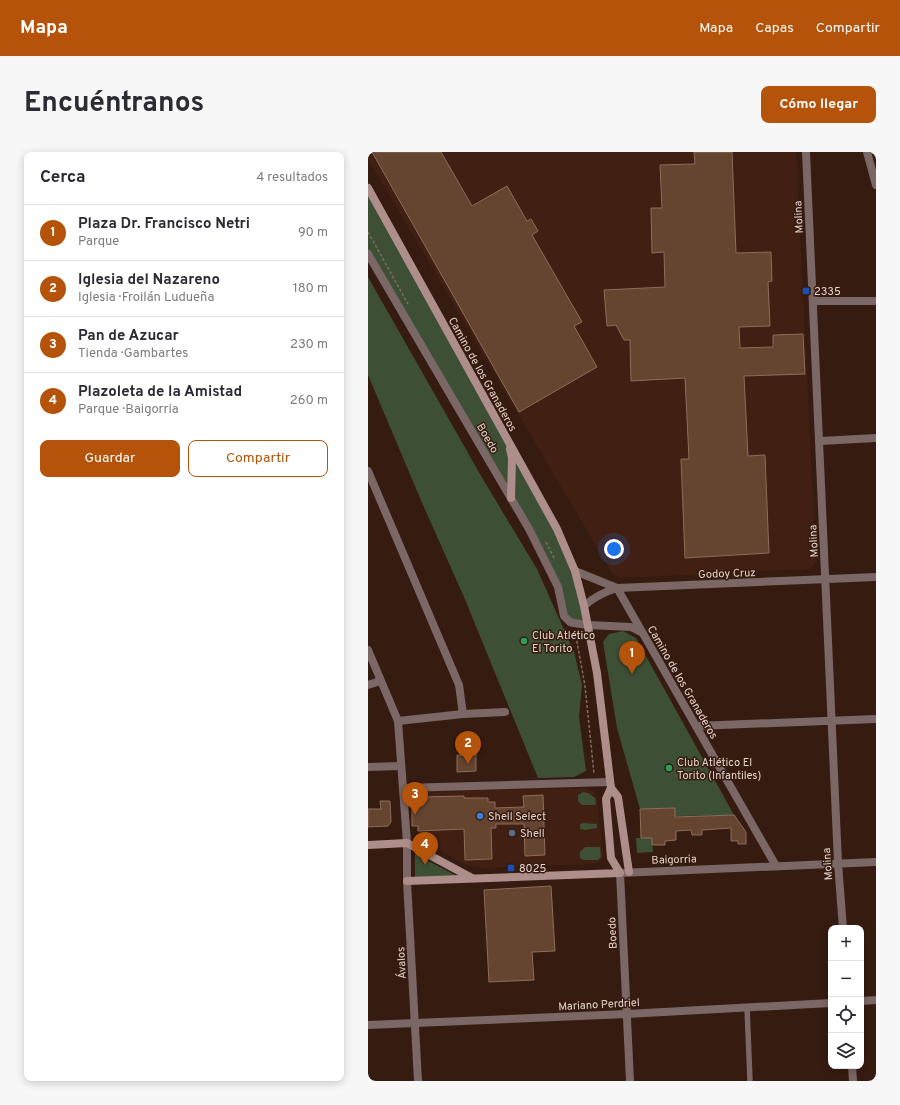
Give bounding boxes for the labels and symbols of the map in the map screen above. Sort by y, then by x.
street label: Molina [791,200,807,234]
place label: 2335 [814,285,841,299]
marker: 2335 [801,286,811,296]
street label: Camino de los Granaderos [445,315,519,434]
street label: Boedo [473,421,501,456]
street label: Molina [806,524,822,558]
your location [604,539,624,559]
street label: Godoy Cruz [698,566,756,582]
street label: Camino de los Granaderos [644,623,720,742]
place label: Club Atlético El Torito [532,629,595,656]
marker: Club Atlético El Torito [519,636,529,646]
pin: 1 [619,641,645,674]
pin: 2 [455,731,481,764]
place label: Club Atlético El Torito (Infantiles) [677,756,761,783]
marker: Club Atlético El Torito (Infantiles) [664,763,674,773]
pin: 3 [402,782,428,815]
place label: Shell Select [488,810,546,824]
marker: Shell Select [475,811,485,821]
place label: Shell [520,827,545,841]
marker: Shell [507,828,517,838]
pin: 4 [412,832,438,865]
street label: Molina [820,847,836,881]
street label: Baigorria [651,852,697,868]
place label: 8025 [519,862,546,876]
marker: 8025 [506,863,516,873]
street label: Boedo [605,917,621,949]
street label: Ávalos [393,947,410,979]
street label: Mariano Perdriel [558,996,640,1014]

